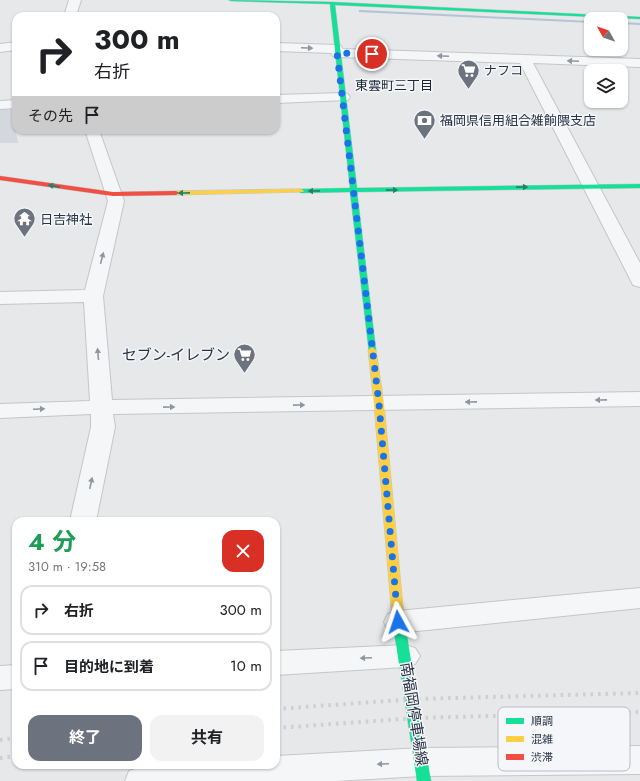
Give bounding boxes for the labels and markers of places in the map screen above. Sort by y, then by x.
pin [355,37,389,71]
supermarket icon: ナフコ [455,57,481,90]
place label: ナフコ [484,61,523,80]
bank icon: 福岡県信用組合雑餉隈支店 [412,107,438,140]
place label: 福岡県信用組合雑餉隈支店 [440,111,596,130]
temple icon: 日吉神社 [11,206,37,239]
place label: 日吉神社 [40,210,92,229]
supermarket icon: セブン-イレブン [232,342,258,375]
place label: セブン-イレブン [122,344,230,366]

